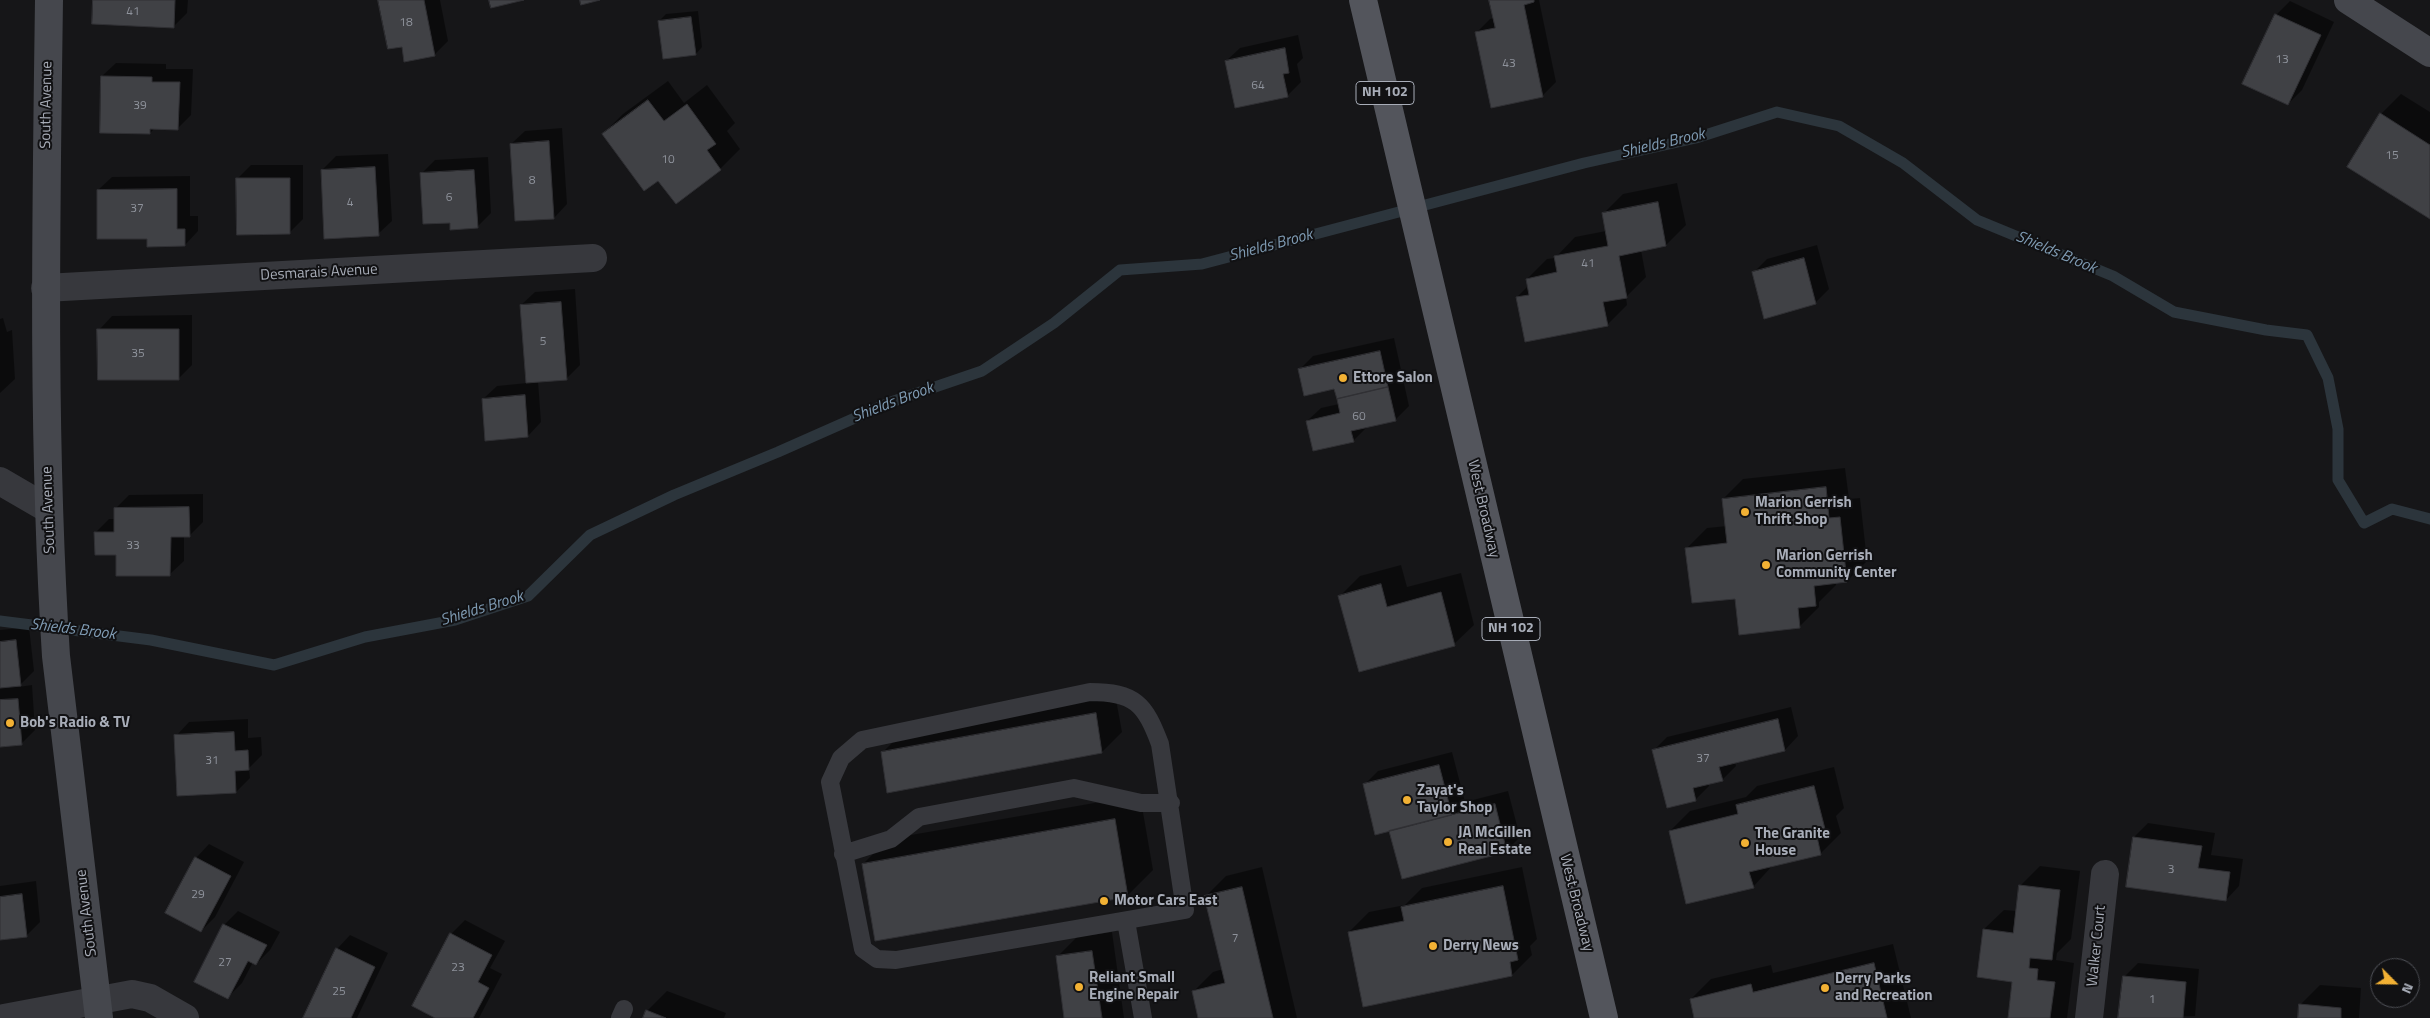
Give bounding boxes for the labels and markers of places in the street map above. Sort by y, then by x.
place label: Ettore Salon [1353,369,1433,387]
marker: Ettore Salon [1337,372,1349,384]
place label: Marion Gerrish Thrift Shop [1755,494,1852,529]
marker: Marion Gerrish Thrift Shop [1739,506,1751,518]
place label: Marion Gerrish Community Center [1776,547,1897,582]
marker: Marion Gerrish Community Center [1760,559,1772,571]
place label: Bob's Radio & TV [20,714,130,732]
marker: Bob's Radio & TV [4,717,16,729]
place label: Zayat's Taylor Shop [1417,782,1492,817]
marker: Zayat's Taylor Shop [1401,794,1413,806]
place label: JA McGillen Real Estate [1458,824,1531,859]
place label: The Granite House [1755,825,1830,860]
marker: JA McGillen Real Estate [1442,836,1454,848]
marker: The Granite House [1739,837,1751,849]
place label: Motor Cars East [1114,892,1217,910]
marker: Motor Cars East [1098,895,1110,907]
place label: Derry News [1443,937,1519,955]
marker: Derry News [1427,940,1439,952]
place label: Reliant Small Engine Repair [1089,969,1179,1004]
place label: Derry Parks and Recreation [1835,970,1933,1005]
marker: Reliant Small Engine Repair [1073,981,1085,993]
marker: Derry Parks and Recreation [1819,982,1831,994]

